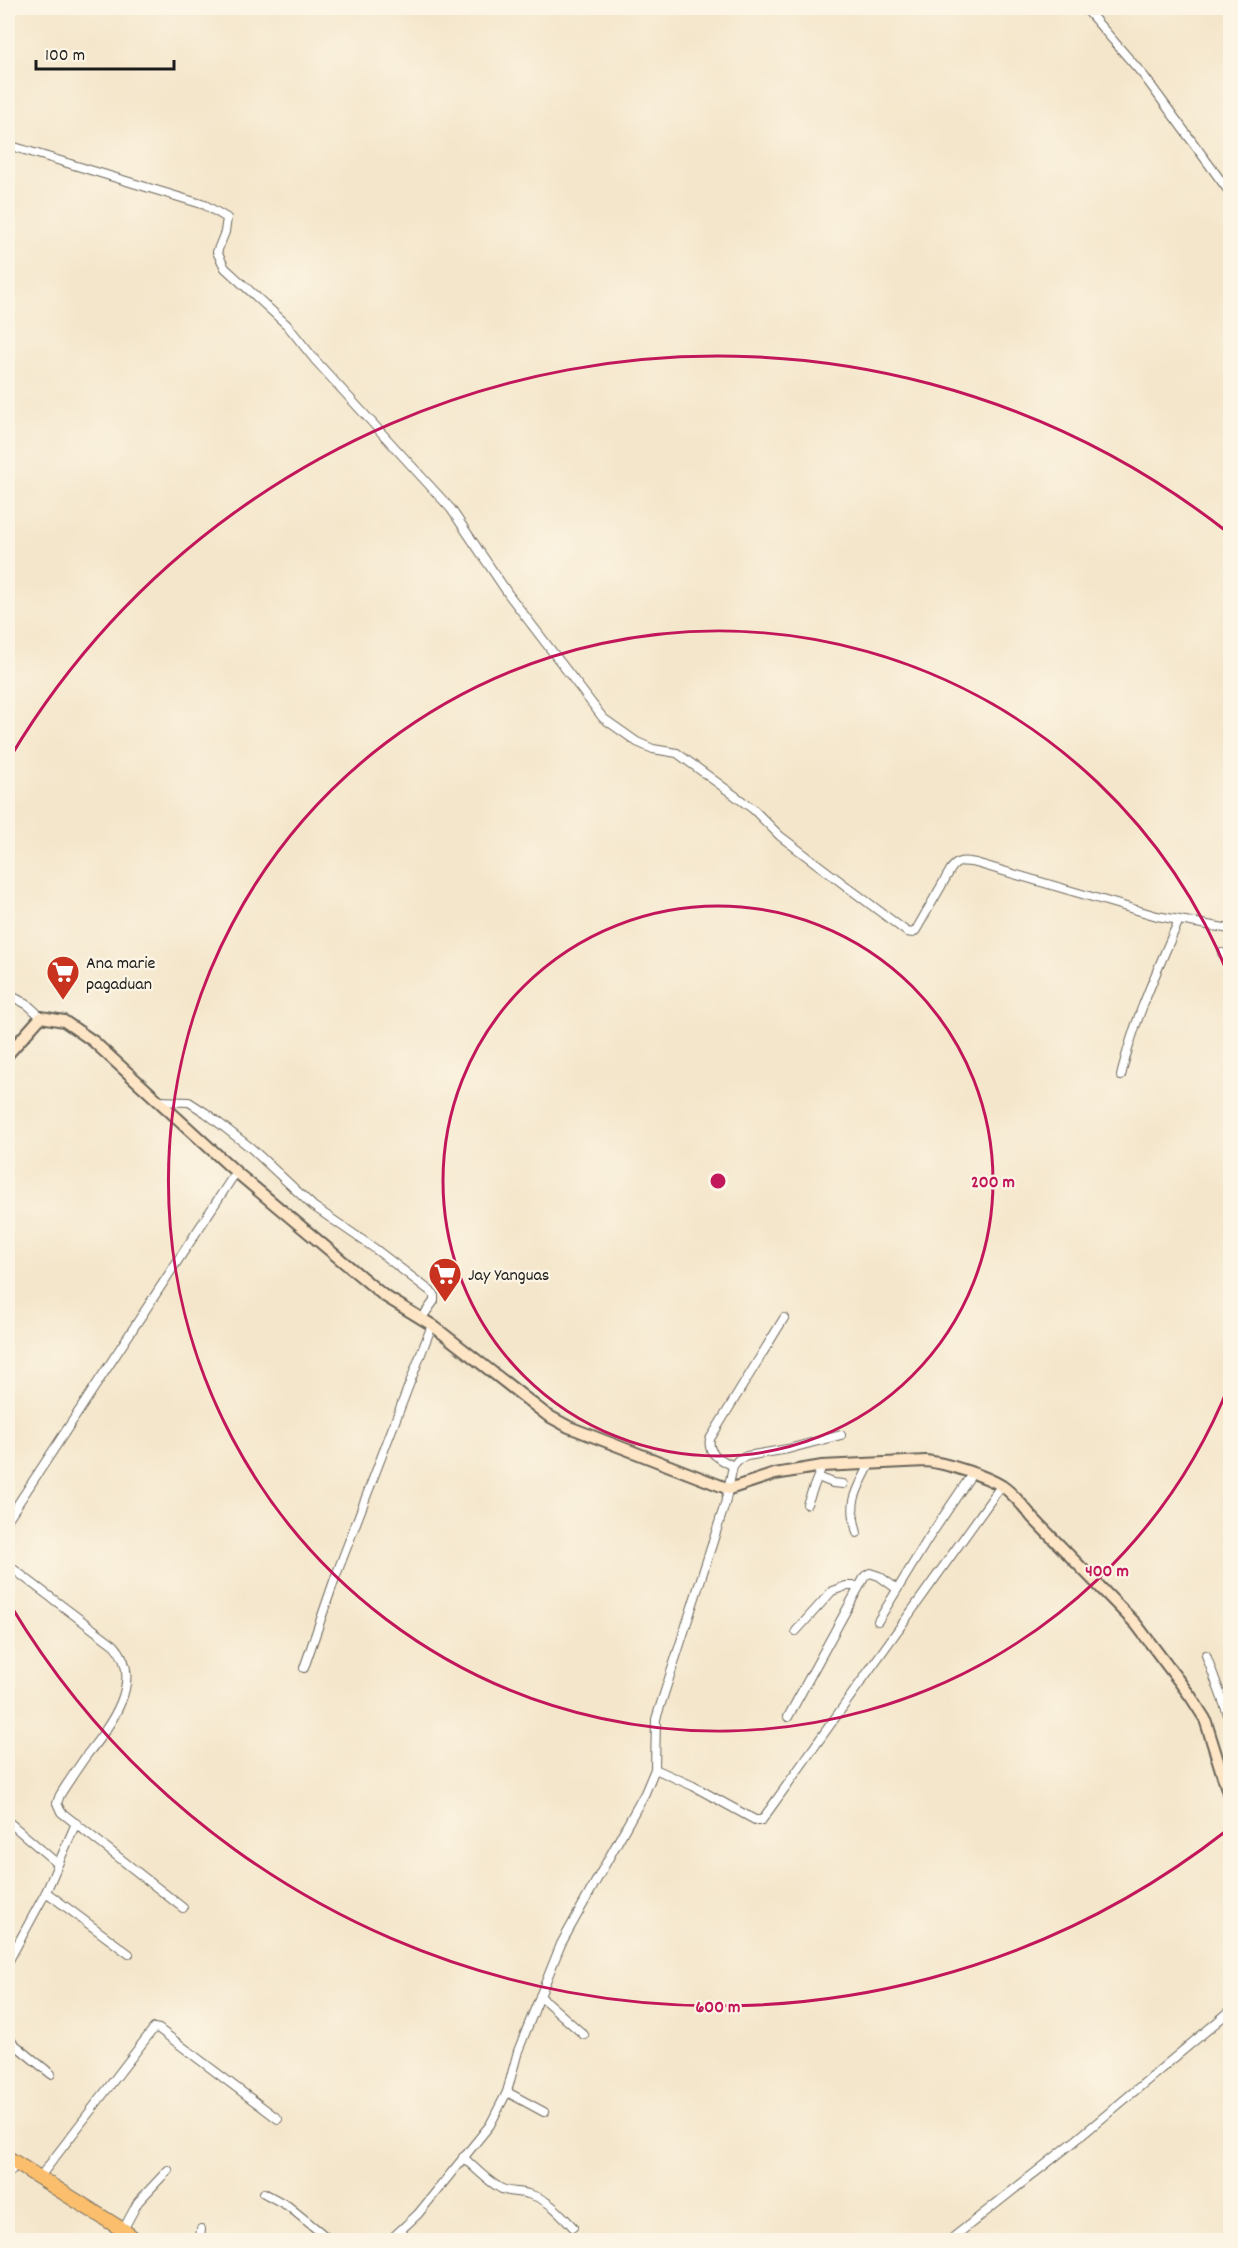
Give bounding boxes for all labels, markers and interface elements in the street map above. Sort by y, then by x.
scale bar [36,33,174,71]
text: 100 m [45,44,85,69]
place label: Ana marie pagaduan [86,952,155,998]
supermarket icon: Ana marie pagaduan [45,954,81,1001]
centre of rings [708,1171,728,1191]
text: 200 m [971,1171,1015,1196]
supermarket icon: Jay Yanguas [427,1256,463,1303]
place label: Jay Yanguas [468,1264,549,1289]
text: 400 m [1085,1560,1129,1585]
text: 600 m [696,1996,740,2021]

